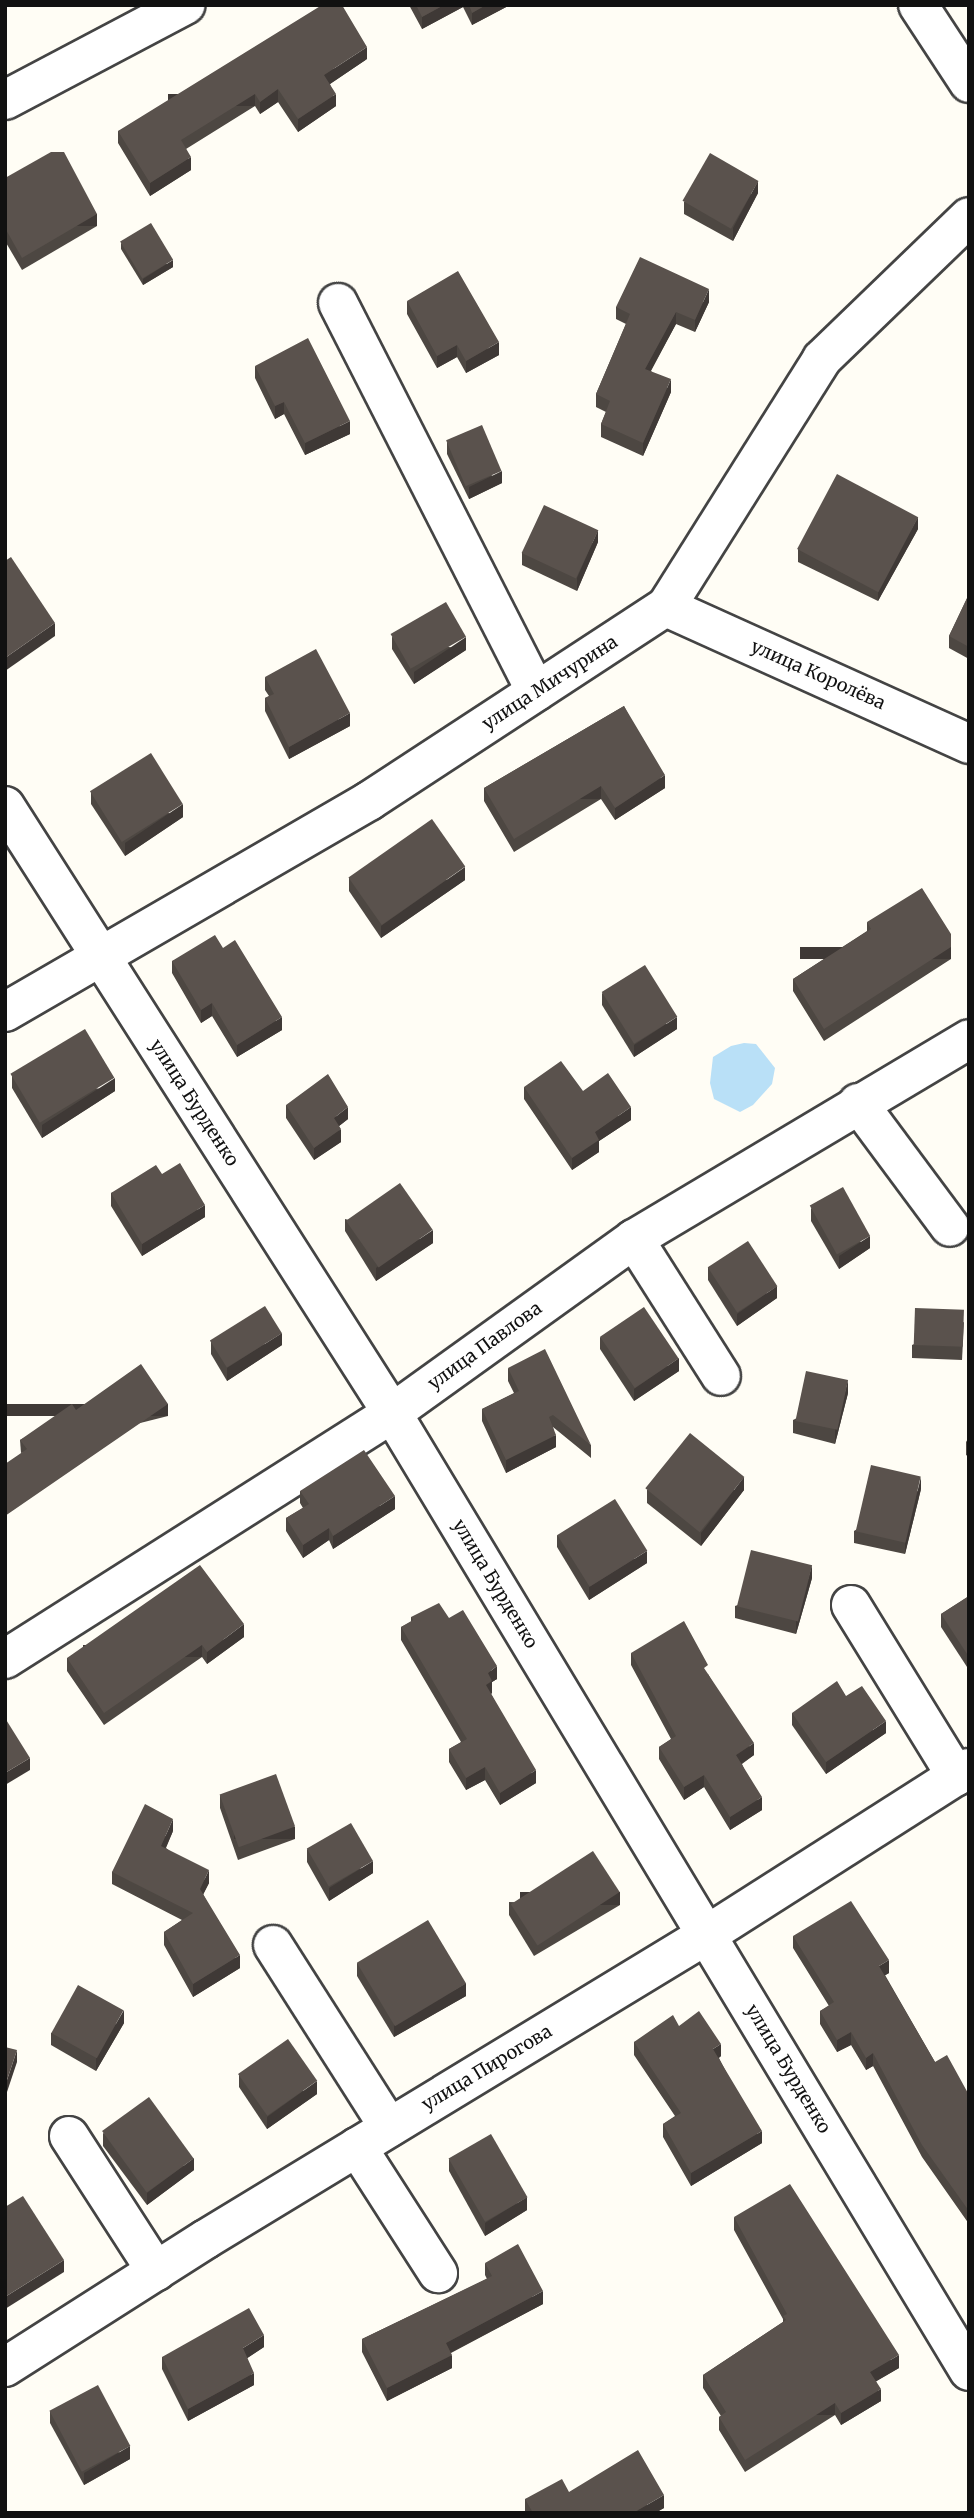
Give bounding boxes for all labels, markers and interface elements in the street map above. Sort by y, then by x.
street label: улица Мичурина [478,631,622,735]
street label: улица Королёва [747,636,889,714]
street label: улица Бурденко [145,1036,243,1170]
street label: улица Павлова [424,1297,546,1395]
street label: улица Бурденко [448,1515,542,1653]
street label: улица Бурденко [741,2000,835,2138]
street label: улица Пирогова [418,2021,556,2115]

